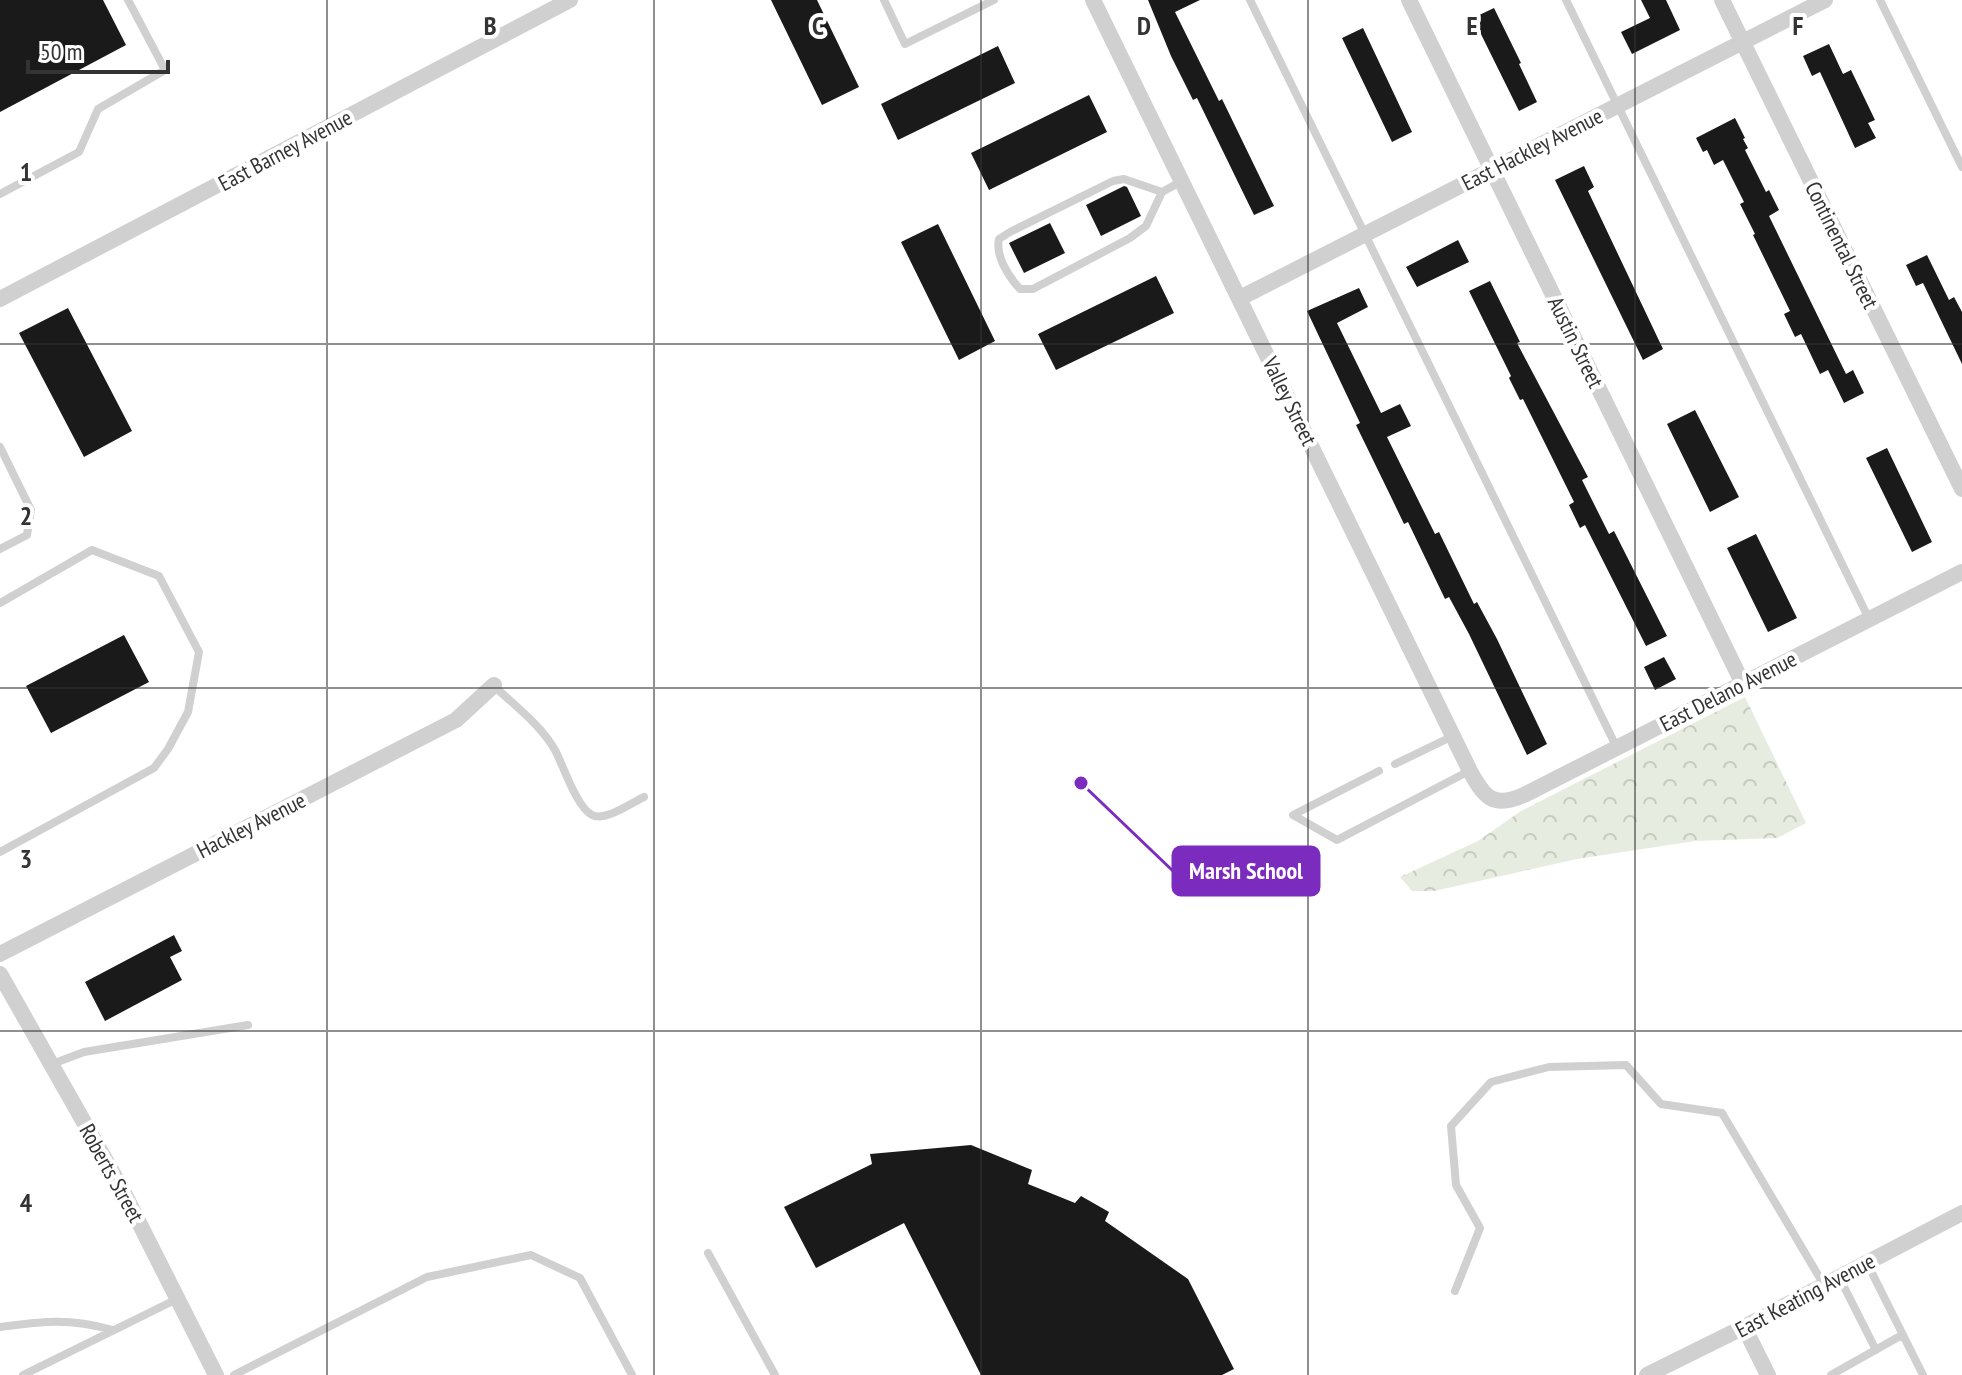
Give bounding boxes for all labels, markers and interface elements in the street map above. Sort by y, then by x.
text: B [484,9,497,42]
text: C [812,9,824,42]
text: D [1137,9,1151,42]
text: E [1466,9,1478,42]
text: F [1793,9,1804,42]
scale bar [28,24,168,74]
text: 50 m [40,36,82,67]
street label: East Hackley Avenue [1457,101,1607,197]
street label: East Barney Avenue [213,103,357,197]
text: 1 [20,155,32,188]
street label: Continental Street [1799,177,1885,313]
street label: Austin Street [1542,292,1610,392]
street label: Valley Street [1256,351,1323,450]
text: 2 [20,499,32,532]
street label: East Delano Avenue [1655,645,1801,737]
street label: Hackley Avenue [192,786,310,864]
text: 3 [20,842,32,875]
callout: Marsh School [1173,847,1319,895]
text: Marsh School [1189,855,1303,886]
street label: Roberts Street [74,1119,150,1227]
text: 4 [20,1186,33,1219]
street label: East Keating Avenue [1730,1246,1880,1344]

